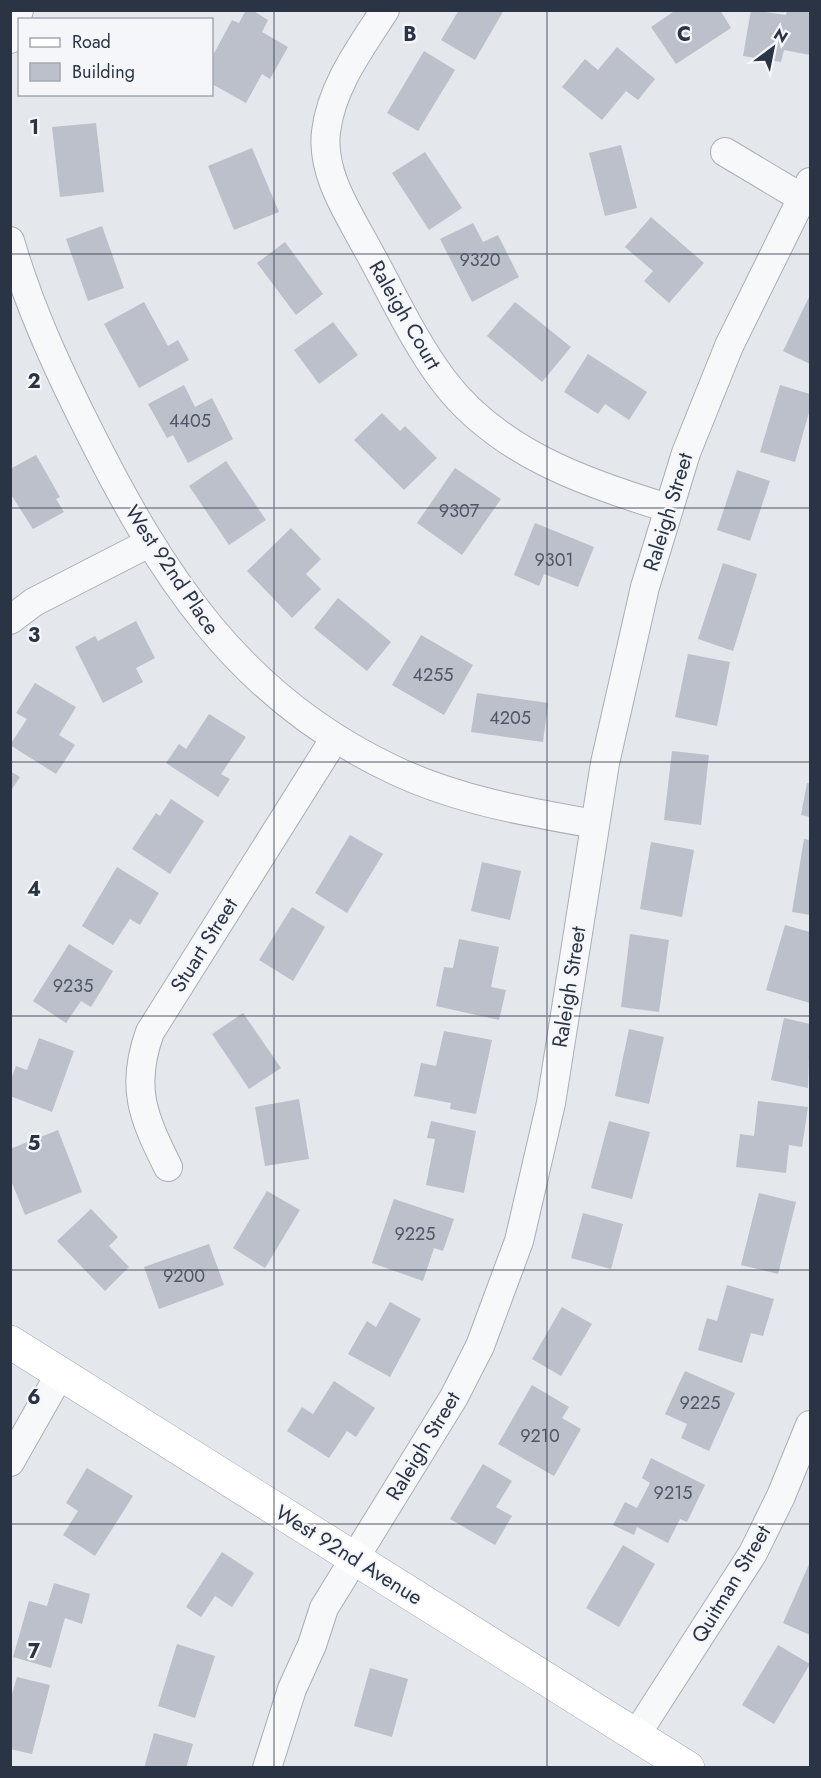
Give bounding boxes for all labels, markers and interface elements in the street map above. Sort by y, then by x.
legend [18,18,213,96]
north arrow [743,18,803,78]
text: B [403,20,417,49]
text: C [677,20,691,49]
text: N [769,23,792,49]
text: Road [72,29,111,55]
text: Building [72,59,135,85]
text: 1 [29,113,39,142]
house number: 9320 [459,247,501,273]
street label: Raleigh Court [362,255,448,375]
text: 2 [27,367,41,396]
house number: 4405 [169,408,211,434]
street label: Raleigh Street [636,449,700,575]
house number: 9307 [439,498,480,524]
street label: West 92nd Place [118,499,227,641]
house number: 9301 [534,547,574,573]
text: 3 [28,621,40,650]
house number: 4255 [412,662,454,688]
house number: 4205 [489,705,531,731]
text: 4 [27,875,41,904]
street label: Stuart Street [163,892,245,998]
street label: Raleigh Street [545,924,593,1050]
house number: 9235 [53,973,93,999]
text: 5 [28,1129,41,1158]
house number: 9225 [394,1221,436,1247]
house number: 9200 [163,1263,205,1289]
text: 6 [27,1383,41,1412]
street label: Raleigh Street [379,1386,467,1506]
house number: 9225 [679,1390,721,1416]
house number: 9210 [520,1423,560,1449]
house number: 9215 [654,1480,692,1506]
street label: West 92nd Avenue [270,1498,429,1612]
street label: Quitman Street [684,1520,778,1648]
text: 7 [28,1637,41,1666]

